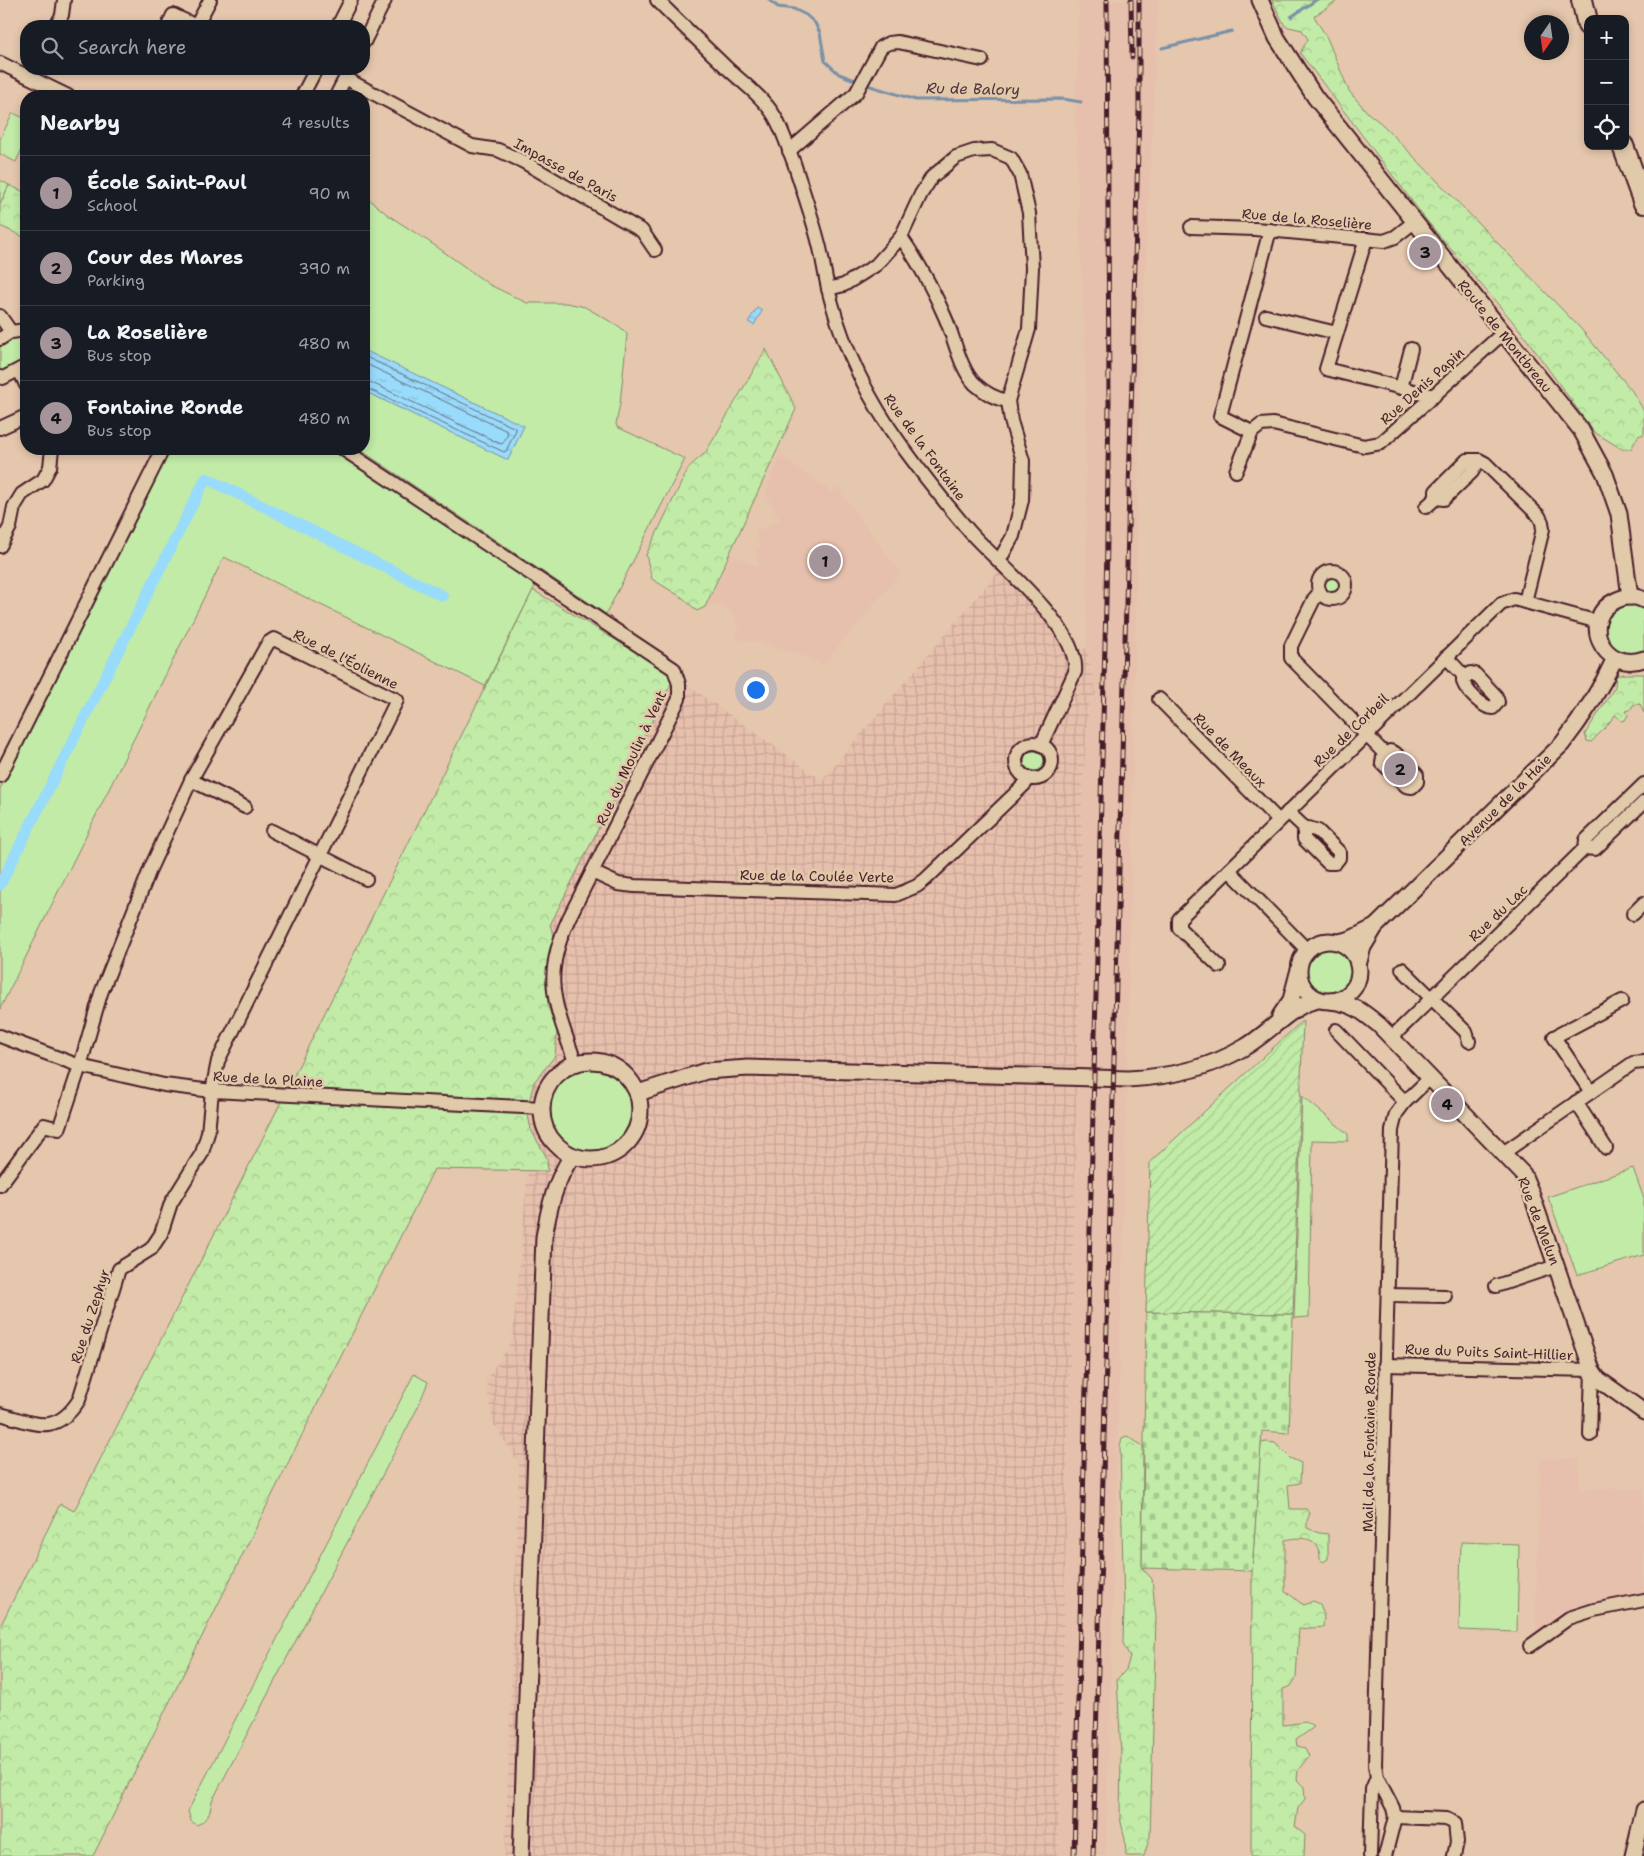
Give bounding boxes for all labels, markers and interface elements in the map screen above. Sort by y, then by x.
north arrow [1524,15,1569,60]
map controls [1584,15,1629,150]
button: + [1584,15,1629,60]
search box [20,20,370,75]
icon: search [38,34,66,62]
text: Search here [78,35,187,60]
button: − [1584,60,1629,105]
water label: Ru de Balory [926,78,1020,100]
button: locate [1584,105,1629,150]
text: Nearby [40,109,120,137]
text: 4 results [281,112,350,133]
street label: Impasse de Paris [511,134,621,206]
text: École Saint-Paul [87,170,247,195]
text: 1 [52,183,60,204]
text: 90 m [309,183,350,204]
text: School [87,195,137,216]
street label: Rue de la Roselière [1241,204,1373,234]
pin: 3 [1409,233,1441,271]
text: Cour des Mares [87,245,243,270]
text: 2 [50,258,62,279]
text: 390 m [298,258,350,279]
text: Parking [87,270,145,291]
street label: Route de Montbreau [1454,276,1556,396]
text: La Roselière [87,320,208,345]
text: 3 [50,333,62,354]
text: 480 m [298,333,350,354]
street label: Rue Denis Papin [1376,343,1468,428]
text: Bus stop [87,345,152,366]
street label: Rue de la Fontaine [880,390,970,504]
text: Fontaine Ronde [87,395,243,420]
text: 4 [50,408,62,429]
text: 480 m [298,408,350,429]
text: Bus stop [87,420,152,441]
pin: 1 [809,542,841,580]
street label: Rue de l'Éolienne [290,625,402,693]
your location [743,677,769,703]
street label: Rue du Moulin à Vent [592,688,670,828]
street label: Rue de Corbeil [1309,689,1393,771]
street label: Rue de Meaux [1190,709,1270,791]
pin: 2 [1384,750,1416,788]
street label: Avenue de la Haie [1455,750,1555,850]
street label: Rue de la Coulée Verte [740,866,894,886]
street label: Rue du Lac [1465,881,1531,945]
street label: Rue de la Plaine [212,1067,324,1091]
pin: 4 [1431,1085,1463,1123]
street label: Rue de Melun [1514,1174,1564,1268]
street label: Rue du Zephyr [66,1266,114,1365]
street label: Rue du Puits Saint-Hillier [1404,1340,1574,1364]
street label: Mail de la Fontaine Ronde [1358,1352,1380,1532]

